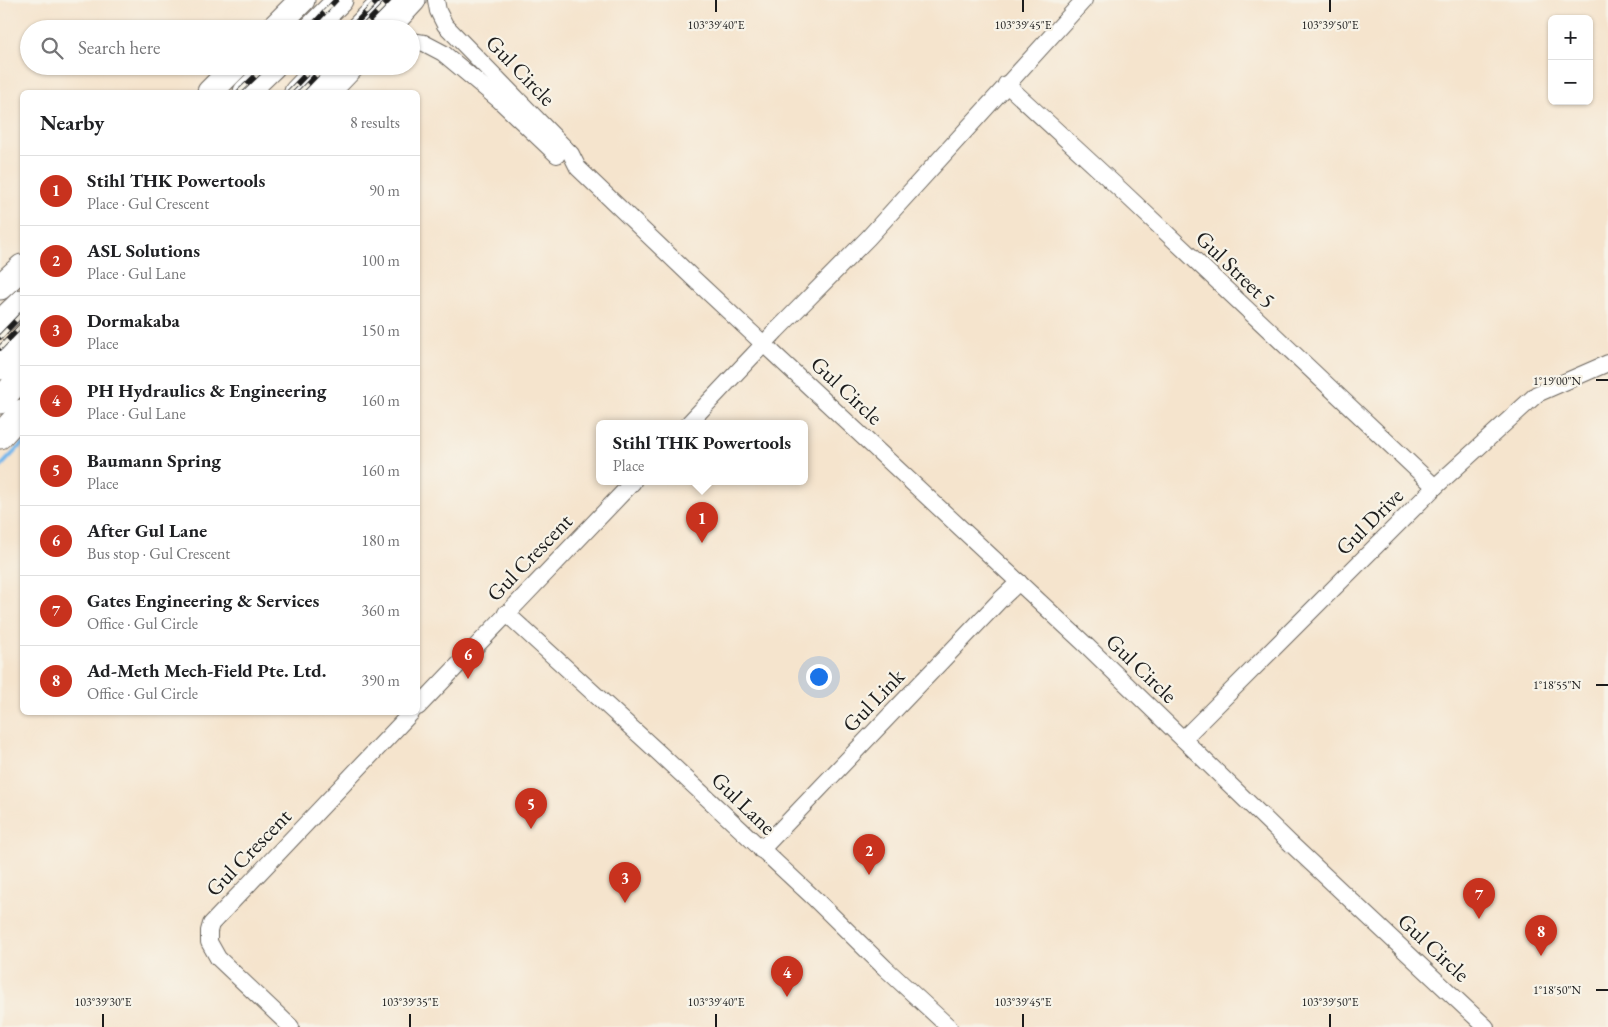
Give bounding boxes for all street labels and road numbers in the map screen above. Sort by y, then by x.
street label: Gul Circle [479,28,562,113]
street label: Gul Street 5 [1189,224,1282,315]
street label: Gul Circle [804,350,889,431]
street label: Gul Drive [1329,481,1410,561]
street label: Gul Crescent [480,507,579,608]
street label: Gul Circle [1100,627,1184,710]
street label: Gul Link [836,662,911,738]
street label: Gul Lane [705,765,782,842]
street label: Gul Crescent [199,802,298,903]
street label: Gul Circle [1391,907,1476,988]

